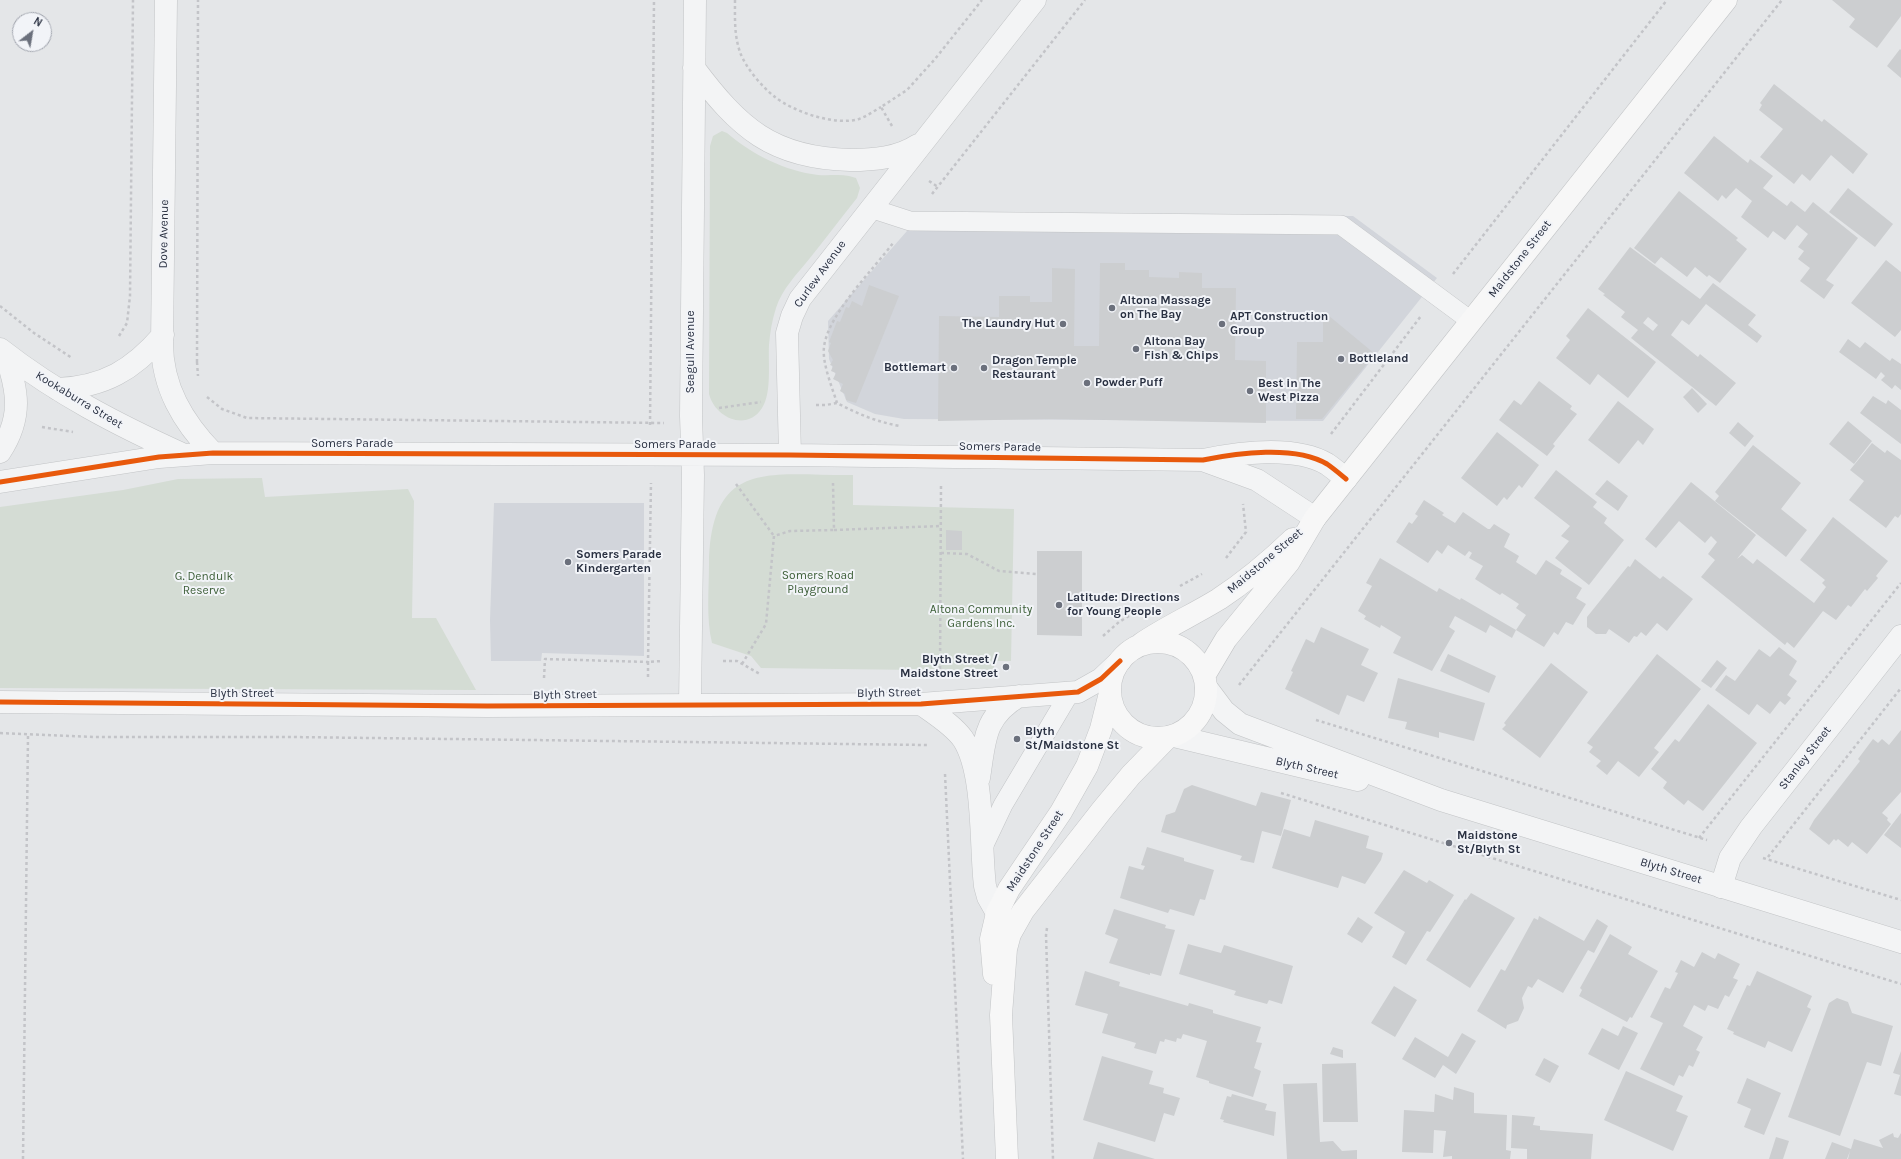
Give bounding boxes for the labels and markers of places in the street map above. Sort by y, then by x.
place label: Altona Massage on The Bay [1120,294,1211,322]
marker: Altona Massage on The Bay [1107,303,1117,313]
place label: APT Construction Group [1230,310,1328,338]
place label: The Laundry Hut [962,317,1055,331]
marker: The Laundry Hut [1058,319,1068,329]
marker: APT Construction Group [1217,319,1227,329]
place label: Altona Bay Fish & Chips [1144,335,1219,363]
marker: Altona Bay Fish & Chips [1131,344,1141,354]
place label: Bottleland [1349,352,1409,366]
place label: Dragon Temple Restaurant [992,354,1077,382]
marker: Bottleland [1336,354,1346,364]
place label: Bottlemart [884,361,946,375]
marker: Bottlemart [949,363,959,373]
marker: Dragon Temple Restaurant [979,363,989,373]
place label: Powder Puff [1095,376,1163,390]
place label: Best in The West Pizza [1258,377,1321,405]
marker: Powder Puff [1082,378,1092,388]
marker: Best in The West Pizza [1245,386,1255,396]
place label: Somers Parade Kindergarten [576,548,662,576]
marker: Somers Parade Kindergarten [563,557,573,567]
place label: Latitude: Directions for Young People [1067,591,1180,619]
marker: Latitude: Directions for Young People [1054,600,1064,610]
place label: Blyth Street / Maidstone Street [900,653,998,681]
marker: Blyth Street / Maidstone Street [1001,662,1011,672]
place label: Blyth St/Maidstone St [1025,725,1119,753]
marker: Blyth St/Maidstone St [1012,734,1022,744]
place label: Maidstone St/Blyth St [1457,829,1520,857]
marker: Maidstone St/Blyth St [1444,838,1454,848]

